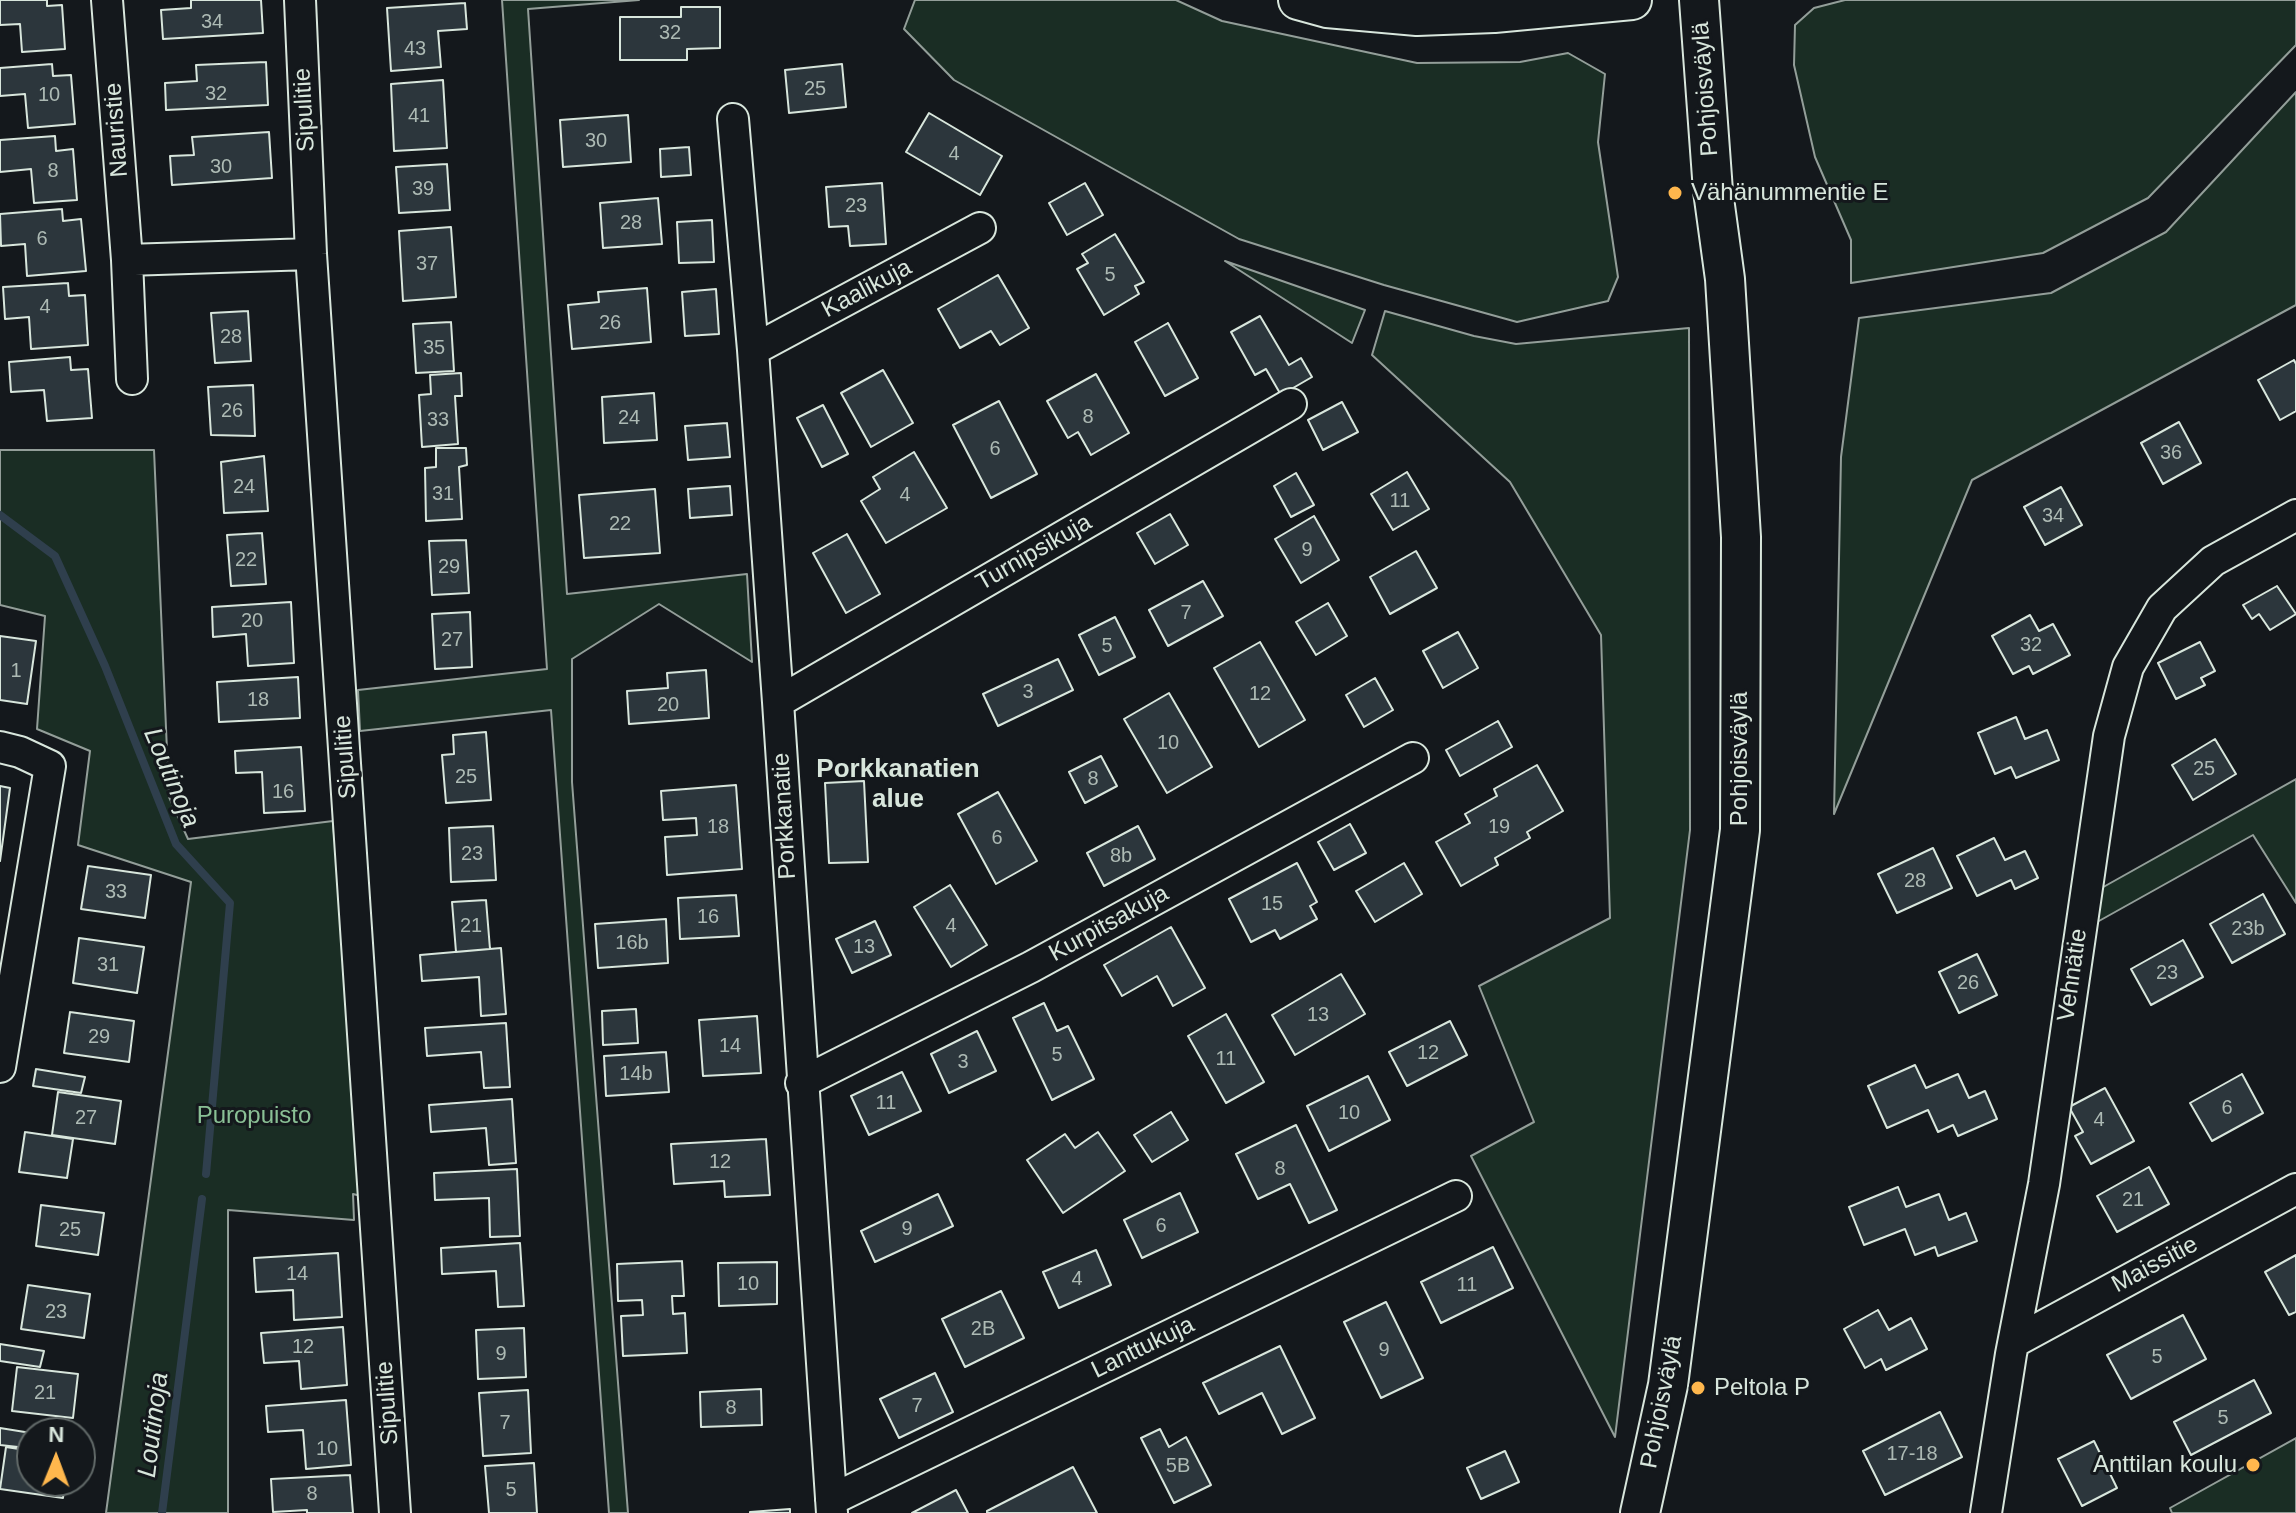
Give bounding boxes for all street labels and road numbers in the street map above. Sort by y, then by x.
street label: Pohjoisväylä [1687,21,1725,157]
street label: Sipulitie [288,67,322,153]
street label: Nauristie [99,82,135,178]
street label: Kaalikuja [817,253,917,325]
street label: Turnipsikuja [971,508,1097,598]
street label: Pohjoisväylä [1726,692,1754,826]
street label: Sipulitie [329,714,363,800]
street label: Porkkanatie [767,752,803,880]
street label: Kurpitsakuja [1044,879,1174,969]
street label: Vehnätie [2052,927,2094,1023]
street label: Maissitie [2107,1230,2203,1300]
street label: Lanttukuja [1087,1311,1199,1385]
street label: Pohjoisväylä [1635,1333,1689,1471]
street label: Sipulitie [371,1360,405,1446]

